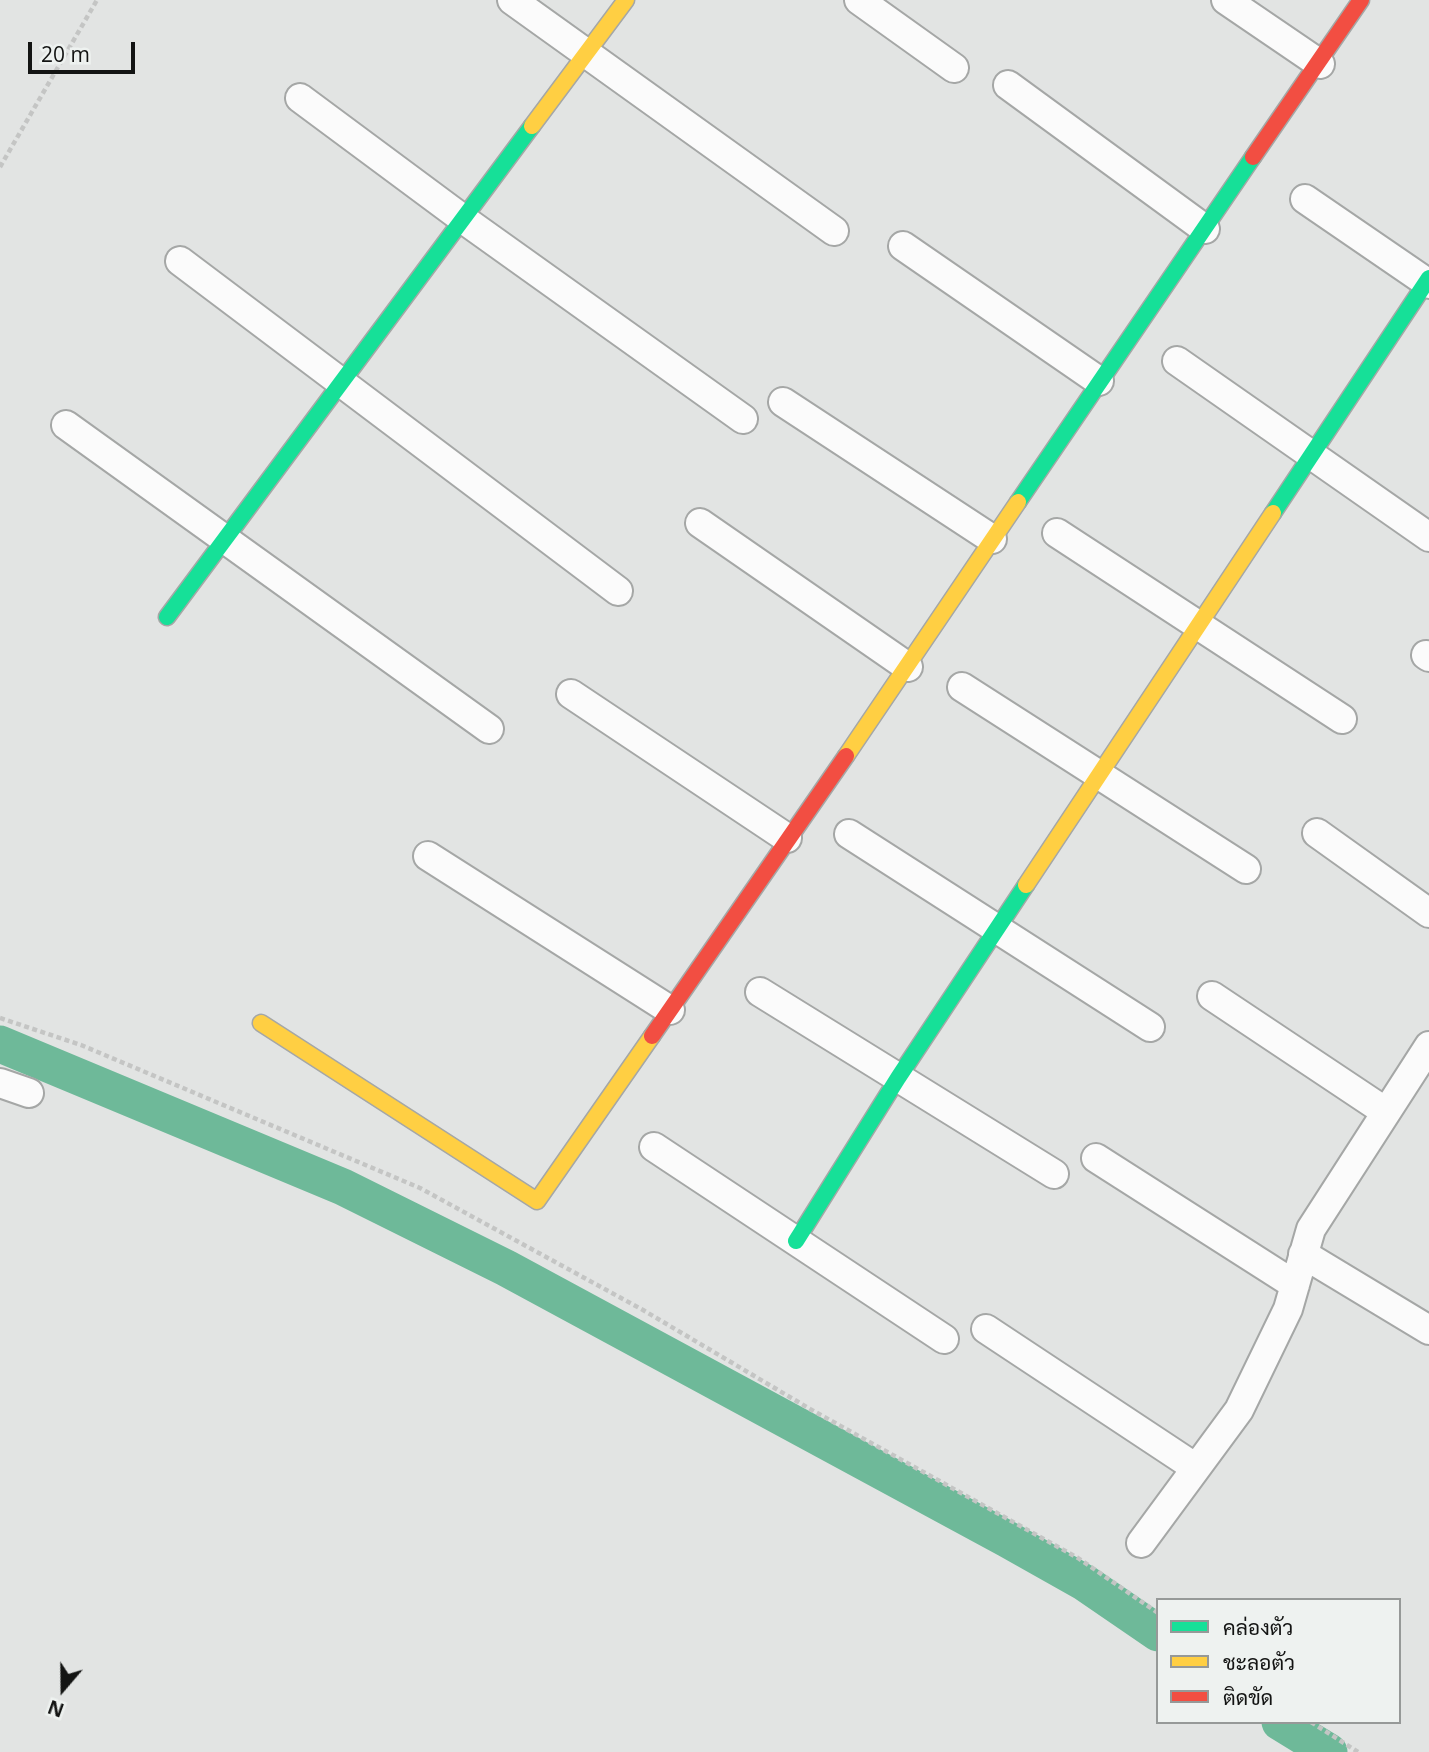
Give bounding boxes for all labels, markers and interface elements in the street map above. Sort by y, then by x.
scale bar [32,28,138,72]
text: 20 m [41,40,90,68]
legend [1156,1598,1401,1724]
text: คล่องตัว [1223,1613,1293,1641]
text: ชะลอตัว [1223,1648,1295,1676]
north arrow [28,1654,98,1724]
text: ติดขัด [1223,1683,1273,1711]
text: N [44,1694,68,1724]

